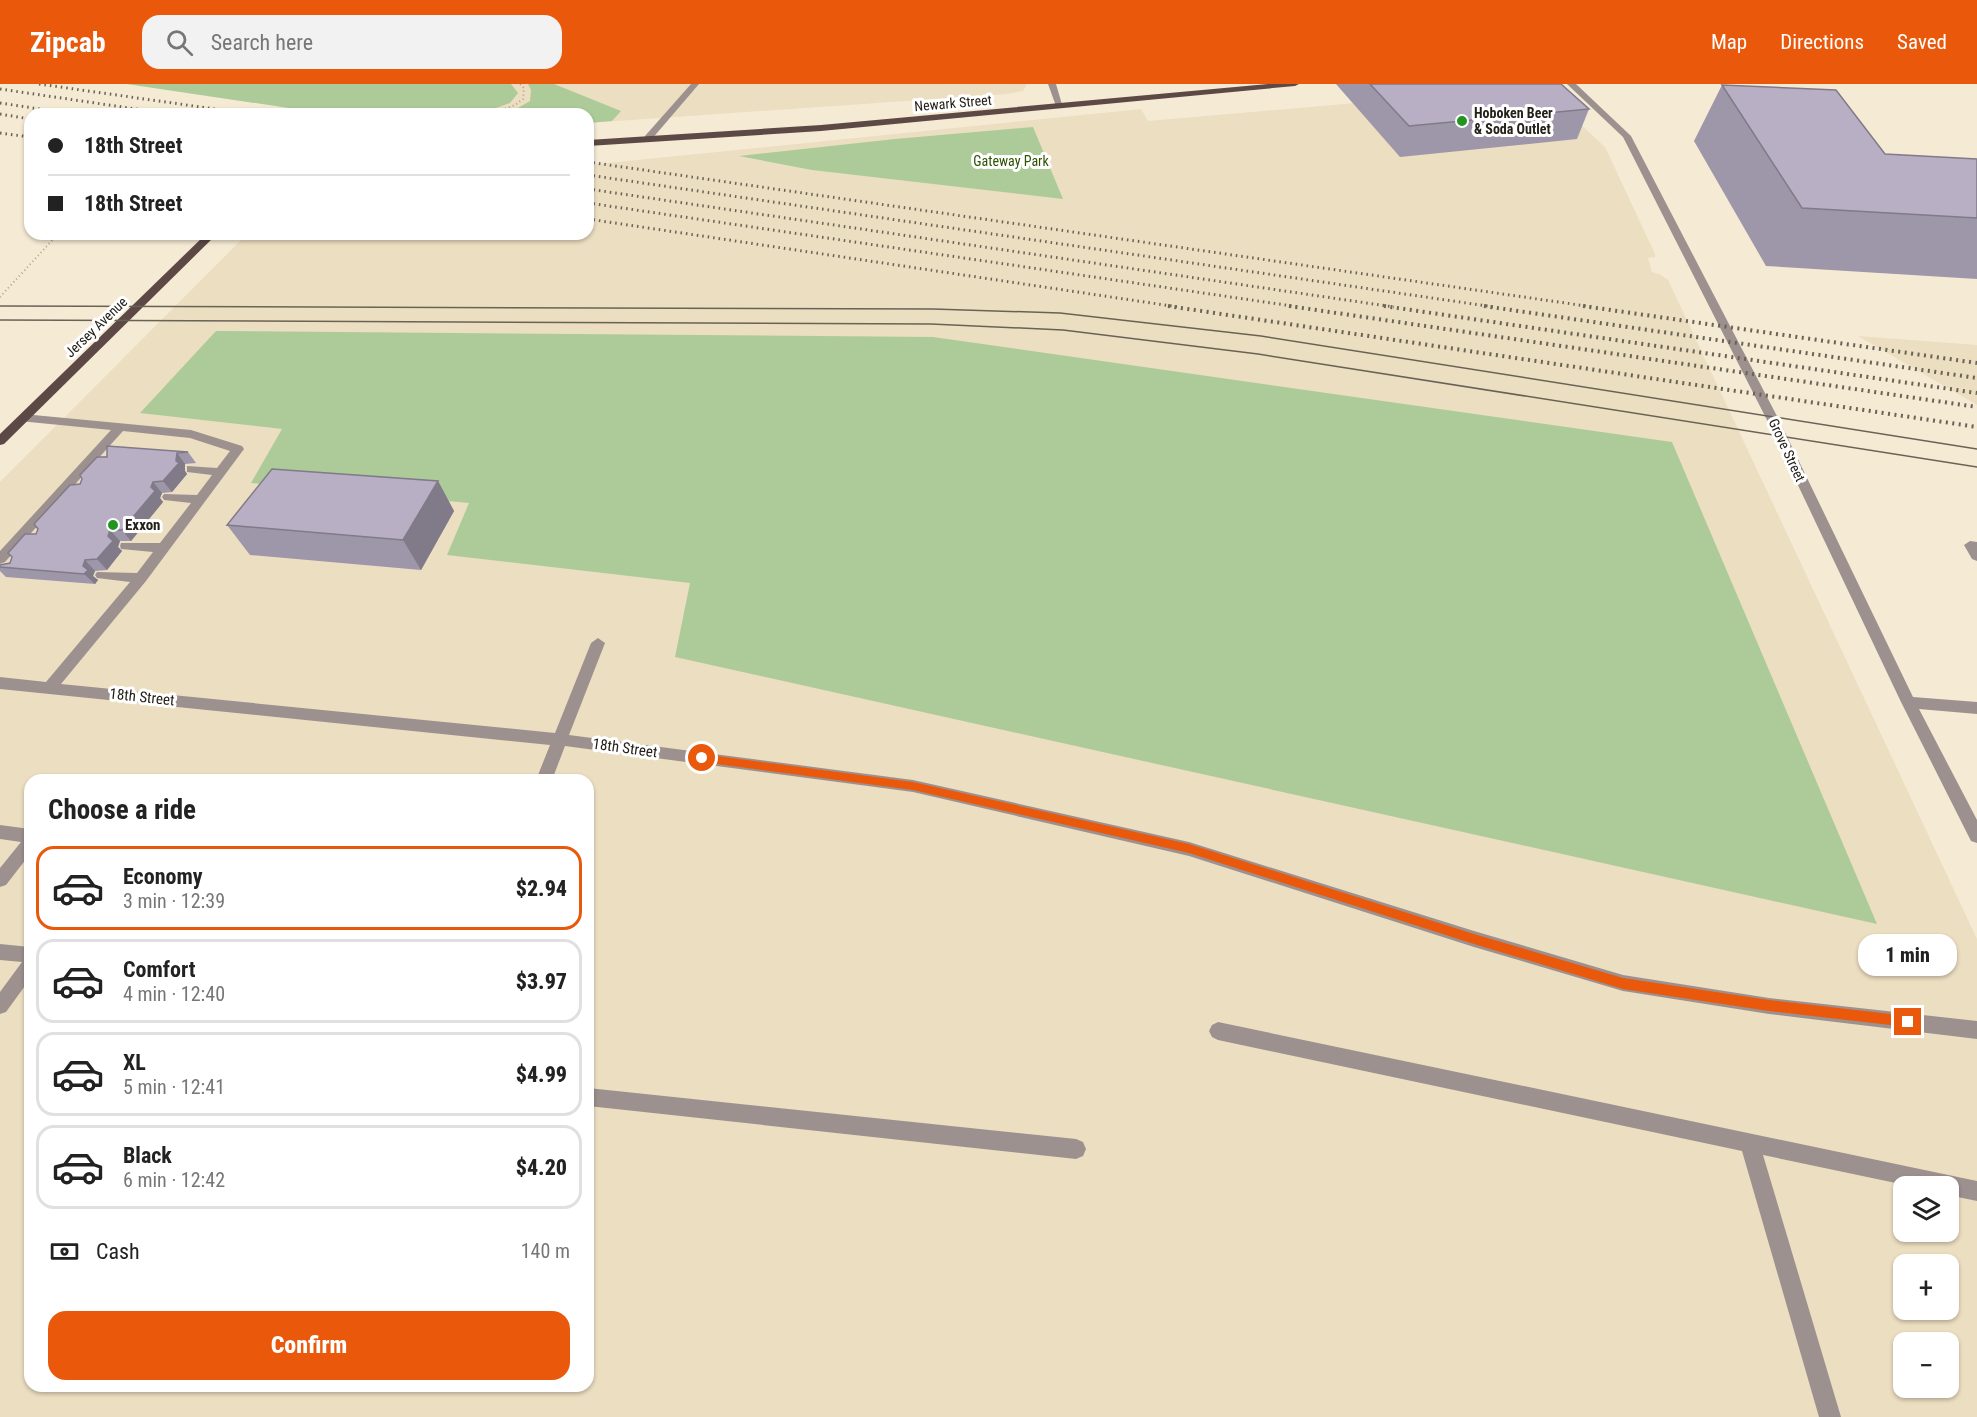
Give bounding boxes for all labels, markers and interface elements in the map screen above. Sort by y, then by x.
search box [142,15,562,69]
text: Zipcab [30,26,106,59]
icon: search [163,26,196,59]
text: Search here [211,30,313,55]
text: Map [1711,30,1747,54]
text: Directions [1780,30,1864,54]
text: Saved [1897,30,1947,54]
street label: Newark Street [914,92,992,114]
place label: Hoboken Beer & Soda Outlet [1474,105,1553,137]
marker: Hoboken Beer & Soda Outlet [1455,114,1469,128]
text: 18th Street [84,133,182,158]
park label: Gateway Park [973,153,1049,169]
text: 18th Street [84,191,182,216]
street label: Jersey Avenue [62,293,131,360]
street label: Grove Street [1765,416,1809,484]
place label: Exxon [125,516,160,534]
marker: Exxon [106,518,120,532]
street label: 18th Street [109,685,175,709]
street label: 18th Street [592,735,658,761]
route start [688,744,715,771]
text: Choose a ride [48,794,196,826]
icon: car [51,861,105,915]
text: Economy [123,864,203,889]
text: $2.94 [516,876,567,901]
text: 3 min · 12:39 [123,889,225,913]
callout: 1 min [1858,935,1958,977]
text: 1 min [1885,943,1930,967]
icon: car [51,954,105,1008]
text: Comfort [123,957,196,982]
text: $3.97 [516,969,567,994]
text: 4 min · 12:40 [123,982,225,1006]
route end [1894,1008,1921,1035]
icon: car [51,1047,105,1101]
text: XL [123,1050,146,1075]
text: $4.99 [516,1062,567,1087]
text: 5 min · 12:41 [123,1075,225,1099]
icon: car [51,1140,105,1194]
text: Black [123,1143,172,1168]
text: $4.20 [516,1155,567,1180]
text: 6 min · 12:42 [123,1168,225,1192]
map controls [1893,1176,1959,1398]
button: layers [1893,1176,1959,1242]
icon: cash [48,1235,81,1268]
text: Cash [96,1239,140,1264]
text: 140 m [521,1239,570,1263]
button: + [1893,1254,1959,1320]
button: Confirm [48,1311,570,1380]
button: − [1893,1332,1959,1398]

